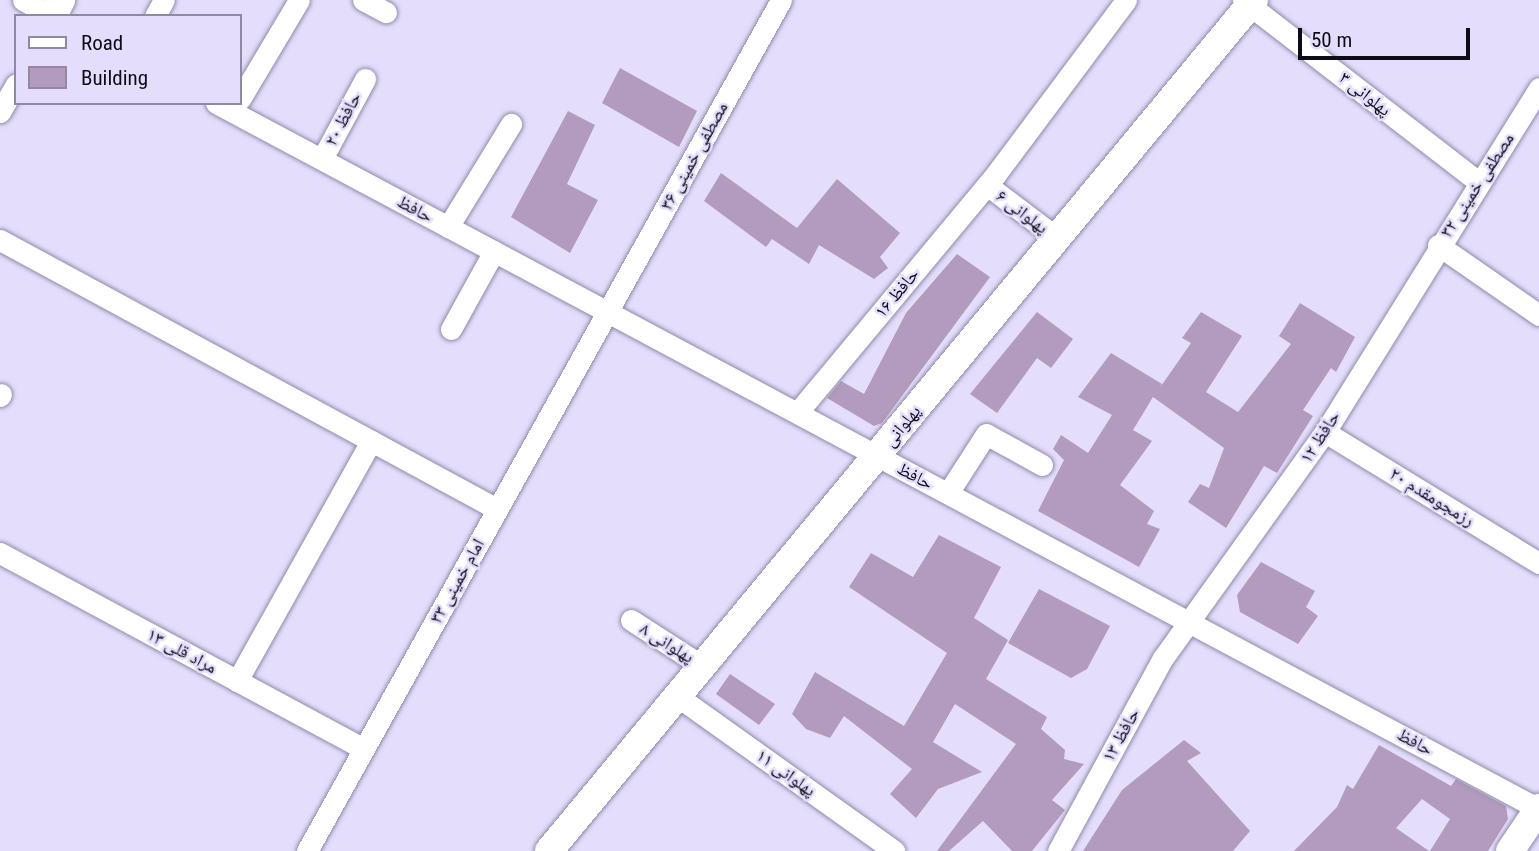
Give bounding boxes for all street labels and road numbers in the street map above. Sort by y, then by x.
street label: پهلوانی ۳ [1335,67,1395,121]
street label: حافظ ۲۰ [320,88,366,150]
street label: مصطفی خمینی ۳۶ [655,98,733,214]
street label: مصطفی خمینی ۳۲ [1435,129,1519,241]
street label: پهلوانی ۶ [992,185,1052,239]
street label: حافظ [393,191,437,227]
street label: حافظ ۱۶ [870,264,924,322]
street label: پهلوانی [879,401,925,451]
street label: حافظ ۱۲ [1295,407,1345,467]
street label: حافظ [893,458,937,494]
street label: رزمجومقدم ۲۰ [1386,463,1478,531]
street label: امام خمینی ۳۳ [425,535,489,627]
street label: پهلوانی ۸ [636,618,698,668]
street label: مراد قلی ۱۳ [143,624,221,678]
street label: حافظ ۱۳ [1098,704,1144,766]
street label: حافظ [1393,724,1437,760]
street label: پهلوانی ۱۱ [752,745,820,801]

